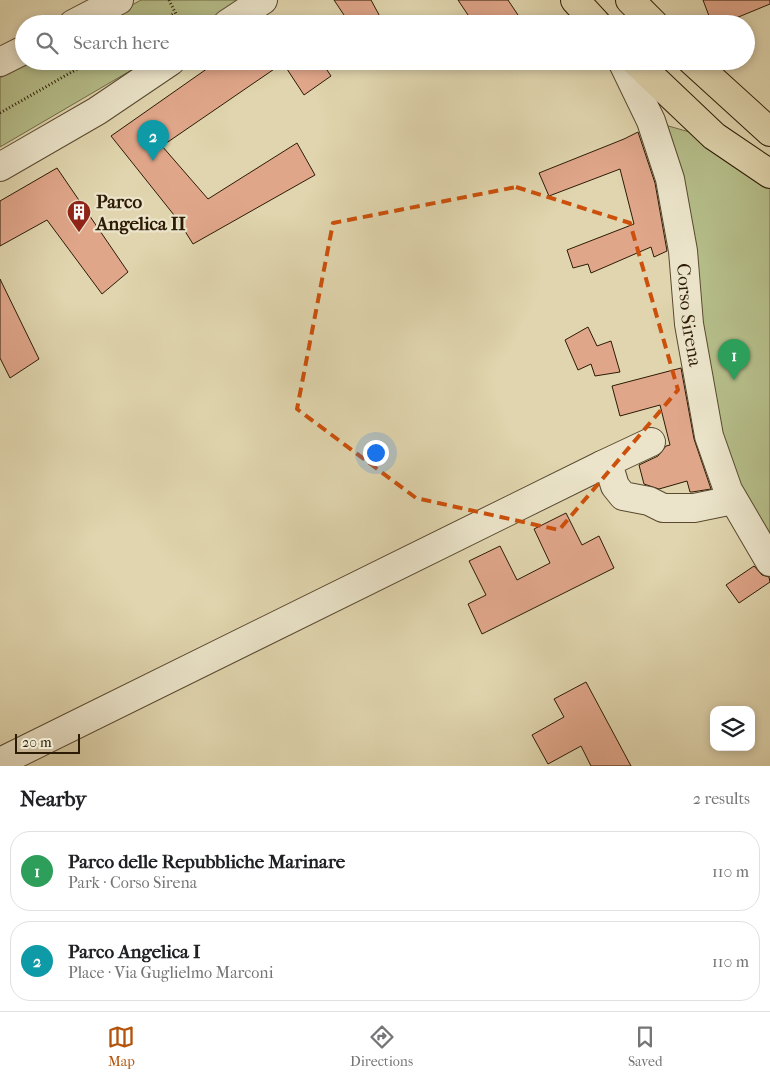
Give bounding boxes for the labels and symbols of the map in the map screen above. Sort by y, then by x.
pin: 2 [137,120,169,161]
place label: Parco Angelica II [95,191,186,235]
building icon: Parco Angelica II [66,199,92,233]
street label: Corso Sirena [672,262,706,368]
pin: 1 [718,339,750,380]
your location [363,440,389,466]
scale bar [15,731,80,754]

